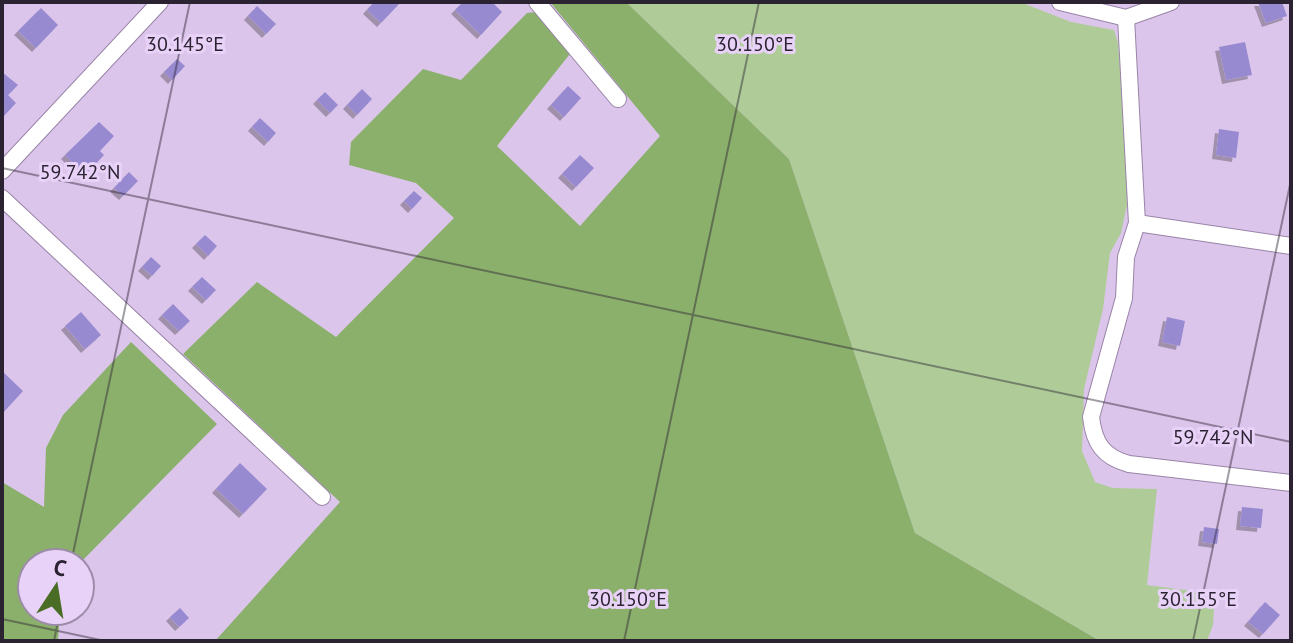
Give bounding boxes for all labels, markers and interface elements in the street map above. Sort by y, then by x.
text: 30.145°E [146,31,224,57]
text: 30.150°E [716,31,794,57]
text: 59.742°N [40,159,120,185]
text: 59.742°N [1173,424,1253,450]
north arrow [16,547,96,627]
text: С [51,552,69,582]
text: 30.150°E [589,586,667,612]
text: 30.155°E [1159,586,1237,612]

